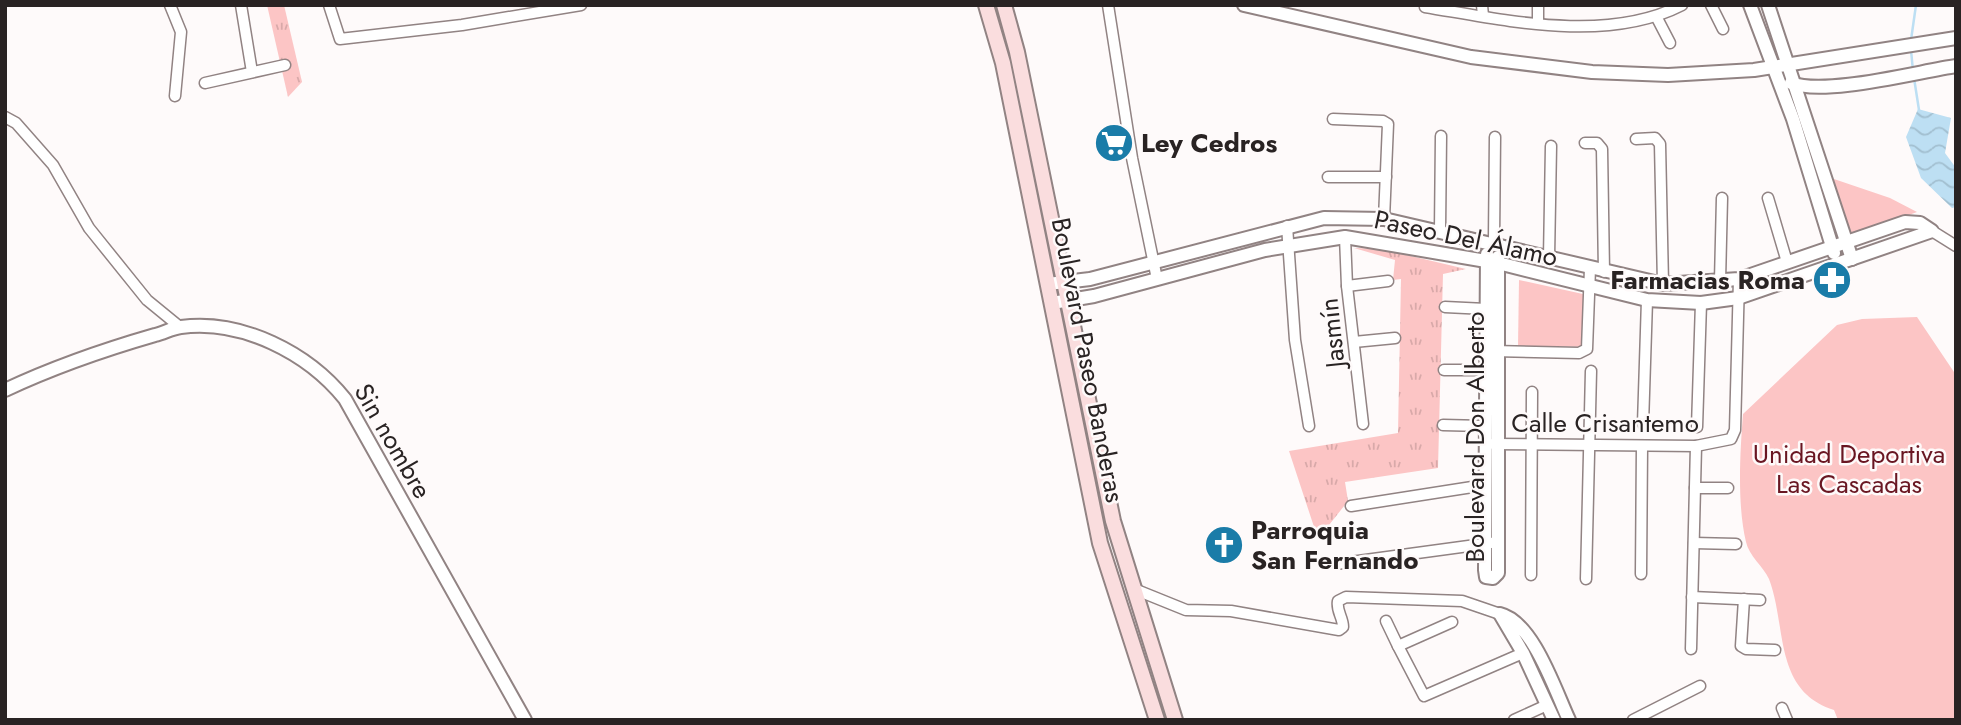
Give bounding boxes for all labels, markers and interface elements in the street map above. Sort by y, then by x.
supermarket icon: Ley Cedros [1093,122,1135,164]
place label: Ley Cedros [1141,124,1277,162]
street label: Paseo Del Álamo [1371,200,1561,276]
street label: Boulevard Paseo Banderas [1042,214,1134,506]
pharmacy icon: Farmacias Roma [1811,259,1853,301]
place label: Farmacias Roma [1610,261,1805,299]
street label: Jasmín [1309,296,1355,373]
street label: Boulevard Don Alberto [1456,312,1494,562]
street label: Sin nombre [345,376,441,506]
street label: Calle Crisantemo [1511,404,1699,442]
park label: Unidad Deportiva Las Cascadas [1753,435,1945,503]
place label: Parroquia San Fernando [1251,511,1419,579]
church icon: Parroquia San Fernando [1203,524,1245,566]

